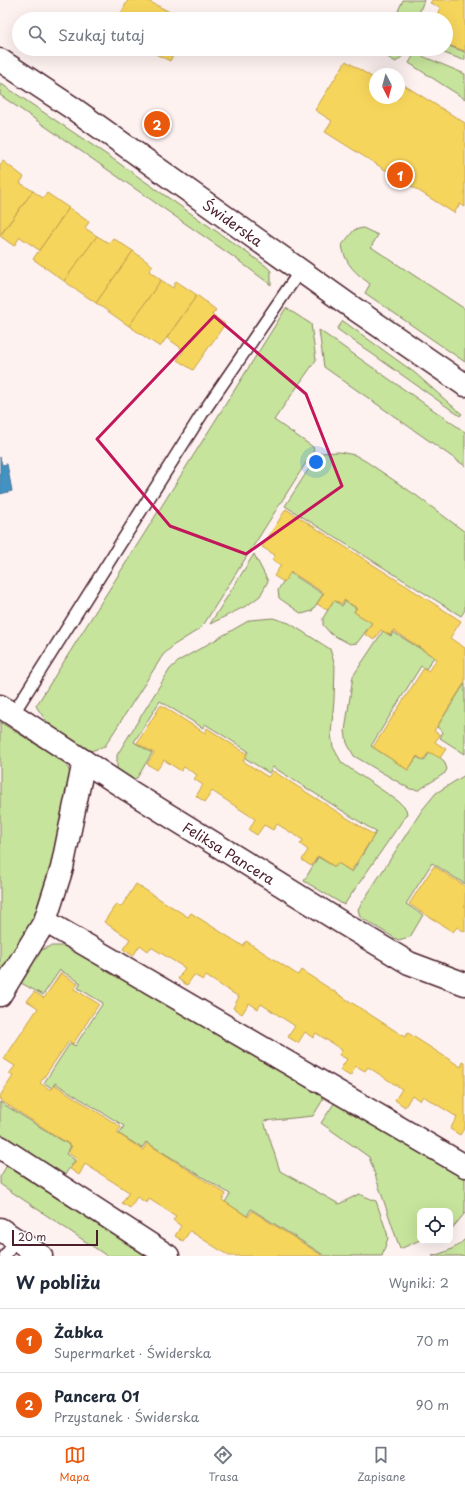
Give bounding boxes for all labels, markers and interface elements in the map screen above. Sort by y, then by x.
search box [12,12,453,56]
icon: search [26,23,48,45]
text: Szukaj tutaj [58,23,145,46]
north arrow [369,68,405,104]
pin: 2 [144,109,170,139]
pin: 1 [387,160,413,190]
street label: Świderska [199,194,267,251]
your location [306,452,326,472]
street label: Feliksa Pancera [179,816,279,889]
map controls [417,1208,453,1244]
button: locate [417,1208,453,1244]
scale bar [12,1228,98,1247]
text: 20 m [18,1228,46,1245]
text: W pobliżu [16,1269,101,1295]
text: Wyniki: 2 [389,1273,449,1292]
text: Żabka [54,1320,103,1343]
text: 1 [26,1331,32,1350]
text: 70 m [416,1331,449,1350]
text: Supermarket · Świderska [54,1343,211,1362]
text: Pancera 01 [54,1384,139,1407]
text: 2 [24,1395,34,1414]
text: 90 m [416,1395,449,1414]
text: Przystanek · Świderska [54,1407,199,1426]
tab: Mapa [59,1444,90,1485]
tab: Trasa [208,1444,238,1485]
tab: Zapisane [357,1444,406,1485]

